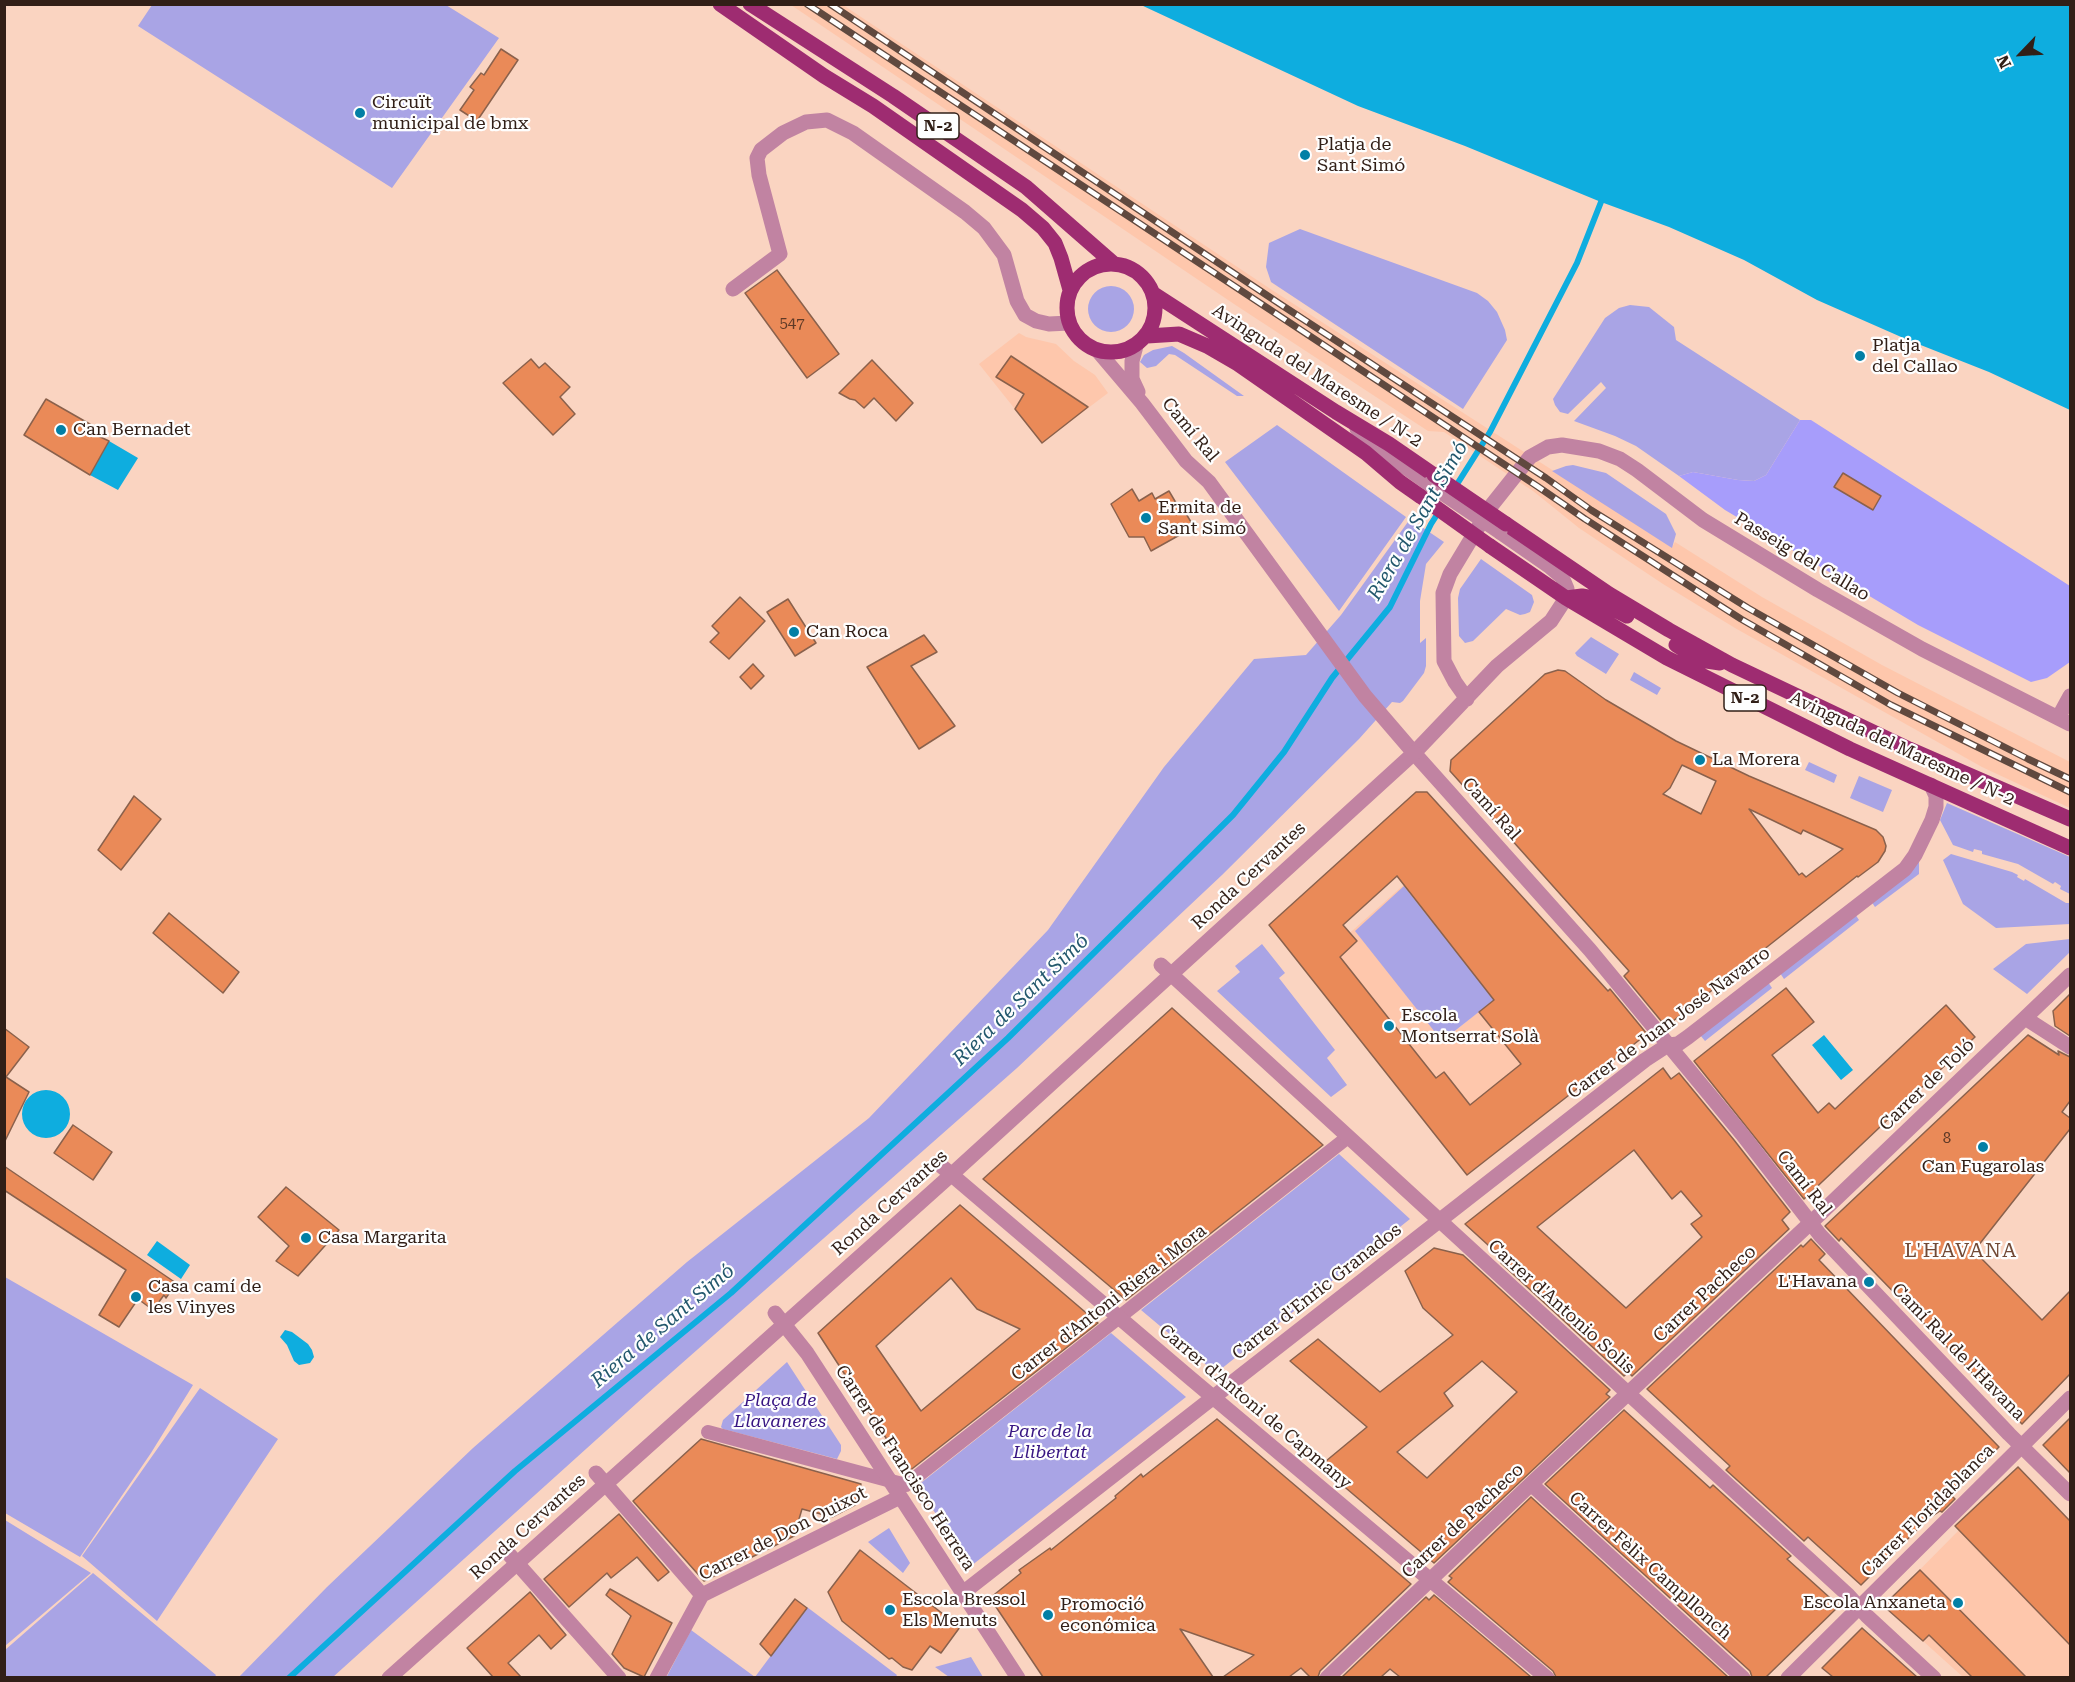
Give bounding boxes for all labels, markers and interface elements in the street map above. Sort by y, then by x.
north arrow [1991,24,2051,84]
text: N [1993,52,2015,71]
place label: Circuït municipal de bmx [372,92,528,134]
marker: Circuït municipal de bmx [353,106,367,120]
road number: N-2 [917,113,959,139]
place label: Platja de Sant Simó [1317,134,1405,176]
marker: Platja de Sant Simó [1298,148,1312,162]
street label: Avinguda del Maresme / N-2 [1208,300,1426,452]
house number: 547 [779,315,805,333]
place label: Platja del Callao [1872,335,1958,378]
marker: Platja del Callao [1853,349,1867,363]
street label: Camí Ral [1157,394,1223,466]
place label: Can Bernadet [73,419,191,441]
marker: Can Bernadet [54,423,68,437]
water label: Riera de Sant Simó [1363,437,1473,605]
place label: Ermita de Sant Simó [1158,497,1246,540]
street label: Passeig del Callao [1730,508,1874,606]
marker: Ermita de Sant Simó [1139,511,1153,525]
place label: Can Roca [806,621,888,643]
marker: Can Roca [787,625,801,639]
road number: N-2 [1724,685,1766,711]
street label: Avinguda del Maresme / N-2 [1786,687,2018,811]
place label: La Morera [1712,749,1800,771]
marker: La Morera [1693,753,1707,767]
street label: Camí Ral [1457,773,1525,845]
street label: Ronda Cervantes [1188,818,1310,934]
water label: Riera de Sant Simó [948,929,1094,1071]
street label: Carrer de Juan José Navarro [1564,942,1774,1104]
place label: Escola Montserrat Solà [1401,1005,1539,1048]
marker: Escola Montserrat Solà [1382,1019,1396,1033]
street label: Carrer de Toló [1875,1034,1979,1136]
house number: 8 [1943,1130,1951,1148]
marker: Can Fugarolas [1976,1140,1990,1154]
street label: Ronda Cervantes [828,1146,952,1260]
street label: Camí Ral [1772,1146,1836,1220]
place label: Can Fugarolas [1922,1156,2044,1178]
street label: Carrer d'Enric Granados [1228,1219,1406,1365]
street label: Carrer d'Antoni Riera i Mora [1007,1220,1211,1386]
place label: Casa Margarita [318,1227,447,1249]
marker: Casa Margarita [299,1231,313,1245]
street label: Carrer d'Antonio Solis [1483,1235,1639,1379]
district label: L'HAVANA [1904,1239,2018,1263]
street label: Carrer Pacheco [1649,1241,1761,1347]
water label: Riera de Sant Simó [587,1259,739,1393]
place label: L'Havana [1778,1271,1857,1293]
marker: L'Havana [1862,1275,1876,1289]
place label: Casa camí de les Vinyes [148,1276,261,1318]
street label: Camí Ral de l'Havana [1887,1279,2029,1425]
marker: Casa camí de les Vinyes [129,1290,143,1304]
street label: Carrer d'Antoni de Capmany [1154,1320,1356,1494]
street label: Carrer de Francisco Herrera [830,1361,980,1575]
park label: Plaça de Llavaneres [734,1390,826,1432]
park label: Parc de la Llibertat [1008,1421,1092,1464]
street label: Carrer Floridablanca [1857,1440,1999,1582]
street label: Carrer de Pacheco [1398,1459,1528,1583]
street label: Ronda Cervantes [466,1470,590,1584]
street label: Carrer de Don Quixot [695,1482,871,1586]
street label: Carrer Fèlix Campllonch [1564,1487,1736,1645]
place label: Escola Bressol Els Menuts [902,1589,1026,1632]
place label: Escola Anxaneta [1803,1592,1946,1614]
place label: Promoció económica [1060,1594,1156,1636]
marker: Escola Anxaneta [1951,1596,1965,1610]
marker: Escola Bressol Els Menuts [883,1603,897,1617]
marker: Promoció económica [1041,1608,1055,1622]

